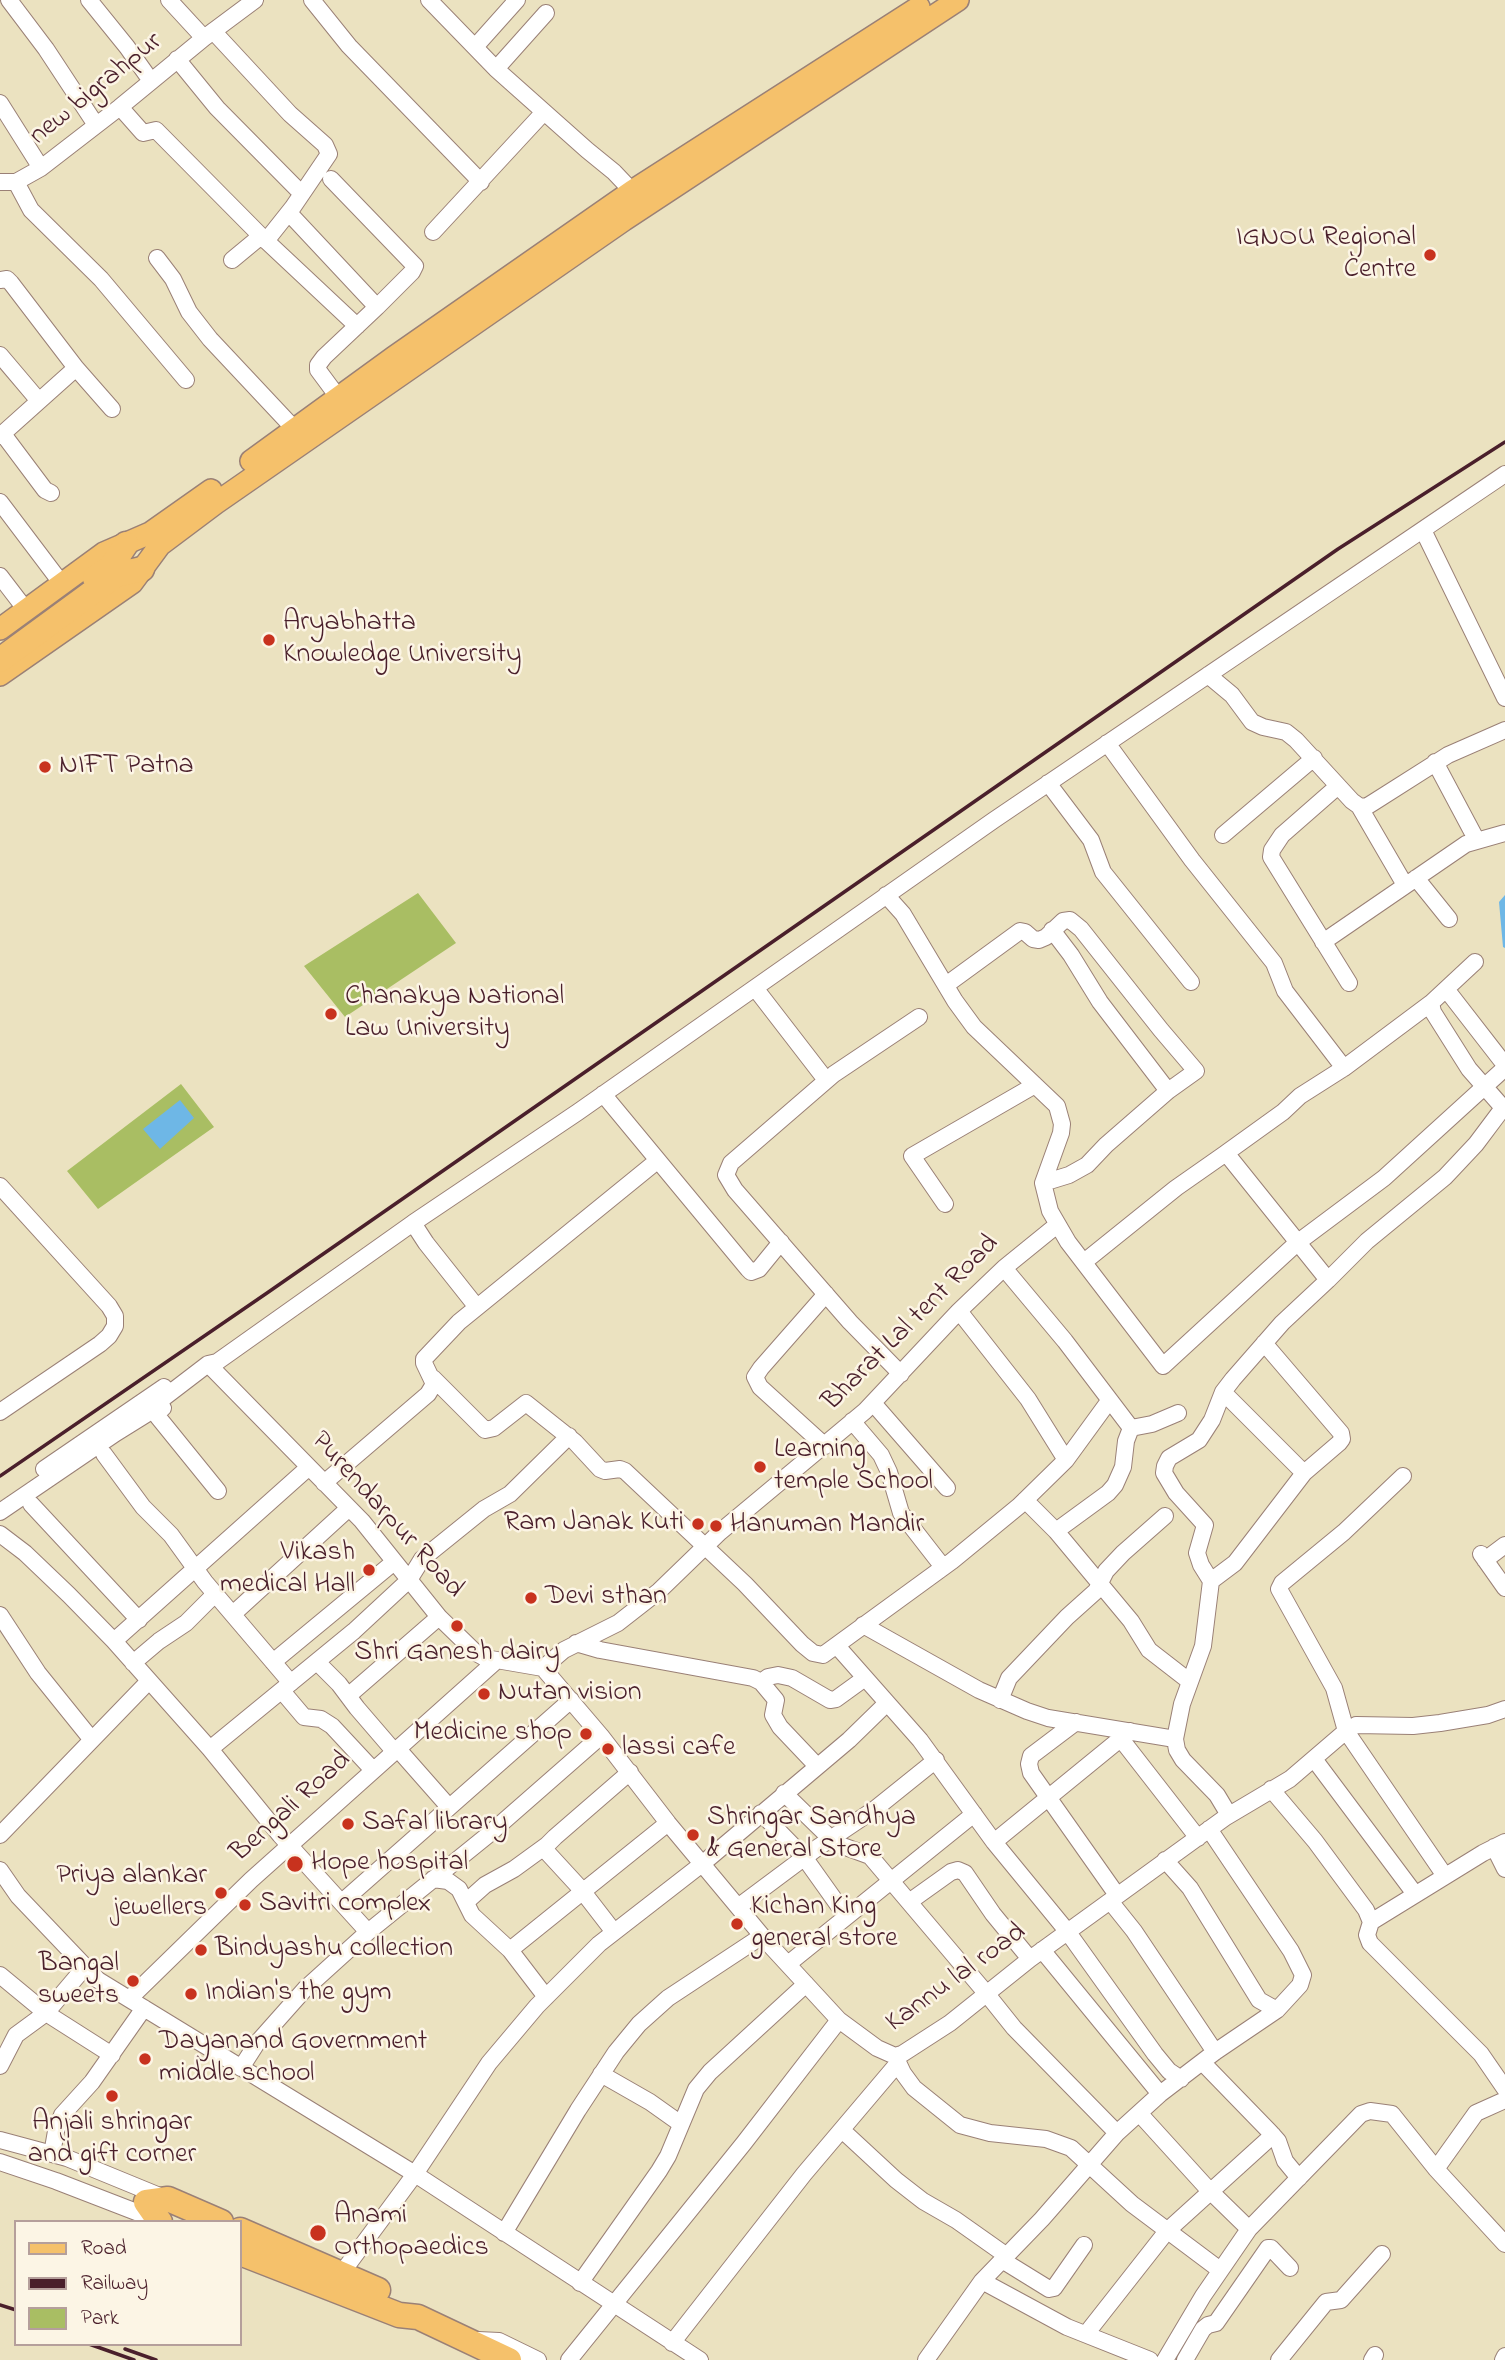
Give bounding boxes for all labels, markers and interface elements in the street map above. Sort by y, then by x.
street label: new bigrahpur [24,26,170,154]
place label: IGNOU Regional Centre [1236,222,1416,288]
marker: IGNOU Regional Centre [1422,247,1438,263]
place label: Aryabhatta Knowledge University [283,607,522,673]
marker: Aryabhatta Knowledge University [261,632,277,648]
place label: NIFT Patna [59,750,194,784]
marker: NIFT Patna [37,759,53,775]
place label: Chanakya National Law University [345,981,564,1047]
marker: Chanakya National Law University [323,1006,339,1022]
street label: Bharat Lal tent Road [817,1229,1007,1419]
street label: Purendarpur Road [302,1426,470,1606]
place label: Learning temple School [774,1434,933,1500]
marker: Learning temple School [752,1459,768,1475]
place label: Ram Janak Kuti [504,1507,684,1541]
place label: Hanuman Mandir [730,1509,924,1543]
marker: Ram Janak Kuti [690,1516,706,1532]
marker: Hanuman Mandir [708,1518,724,1534]
place label: Vikash medical Hall [220,1537,355,1603]
marker: Vikash medical Hall [361,1562,377,1578]
place label: Devi sthan [545,1581,667,1615]
marker: Devi sthan [523,1590,539,1606]
marker: Shri Ganesh dairy [449,1618,465,1634]
place label: Shri Ganesh dairy [354,1637,560,1671]
place label: Nutan vision [498,1677,642,1711]
marker: Nutan vision [476,1686,492,1702]
place label: Medicine shop [414,1717,572,1751]
marker: Medicine shop [578,1726,594,1742]
place label: lassi cafe [622,1732,735,1766]
marker: lassi cafe [600,1741,616,1757]
street label: Bengali Road [225,1745,359,1871]
place label: Shringar Sandhya & General Store [707,1802,916,1868]
place label: Safal library [362,1807,507,1841]
marker: Safal library [340,1816,356,1832]
marker: Shringar Sandhya & General Store [685,1827,701,1843]
place label: Hope hospital [311,1847,468,1881]
marker: Hope hospital [285,1854,305,1874]
place label: Priya alankar jewellers [56,1860,207,1926]
marker: Priya alankar jewellers [213,1885,229,1901]
place label: Savitri complex [259,1888,431,1922]
place label: Kichan King general store [751,1891,897,1957]
marker: Savitri complex [237,1897,253,1913]
marker: Kichan King general store [729,1916,745,1932]
street label: Kannu lal road [880,1917,1034,2041]
place label: Bindyashu collection [215,1933,453,1967]
marker: Bindyashu collection [193,1942,209,1958]
place label: Bangal sweets [38,1948,119,2014]
marker: Bangal sweets [125,1973,141,1989]
place label: Indian's the gym [205,1977,391,2011]
marker: Indian's the gym [183,1986,199,2002]
place label: Dayanand Government middle school [159,2026,427,2092]
marker: Dayanand Government middle school [137,2051,153,2067]
marker: Anjali shringar and gift corner [104,2088,120,2104]
place label: Anjali shringar and gift corner [28,2107,196,2173]
place label: Anami Orthopaedics [334,2200,489,2266]
legend [14,2220,242,2346]
marker: Anami Orthopaedics [308,2223,328,2243]
text: Road [81,2234,127,2264]
text: Railway [81,2269,148,2299]
text: Park [81,2304,119,2334]

